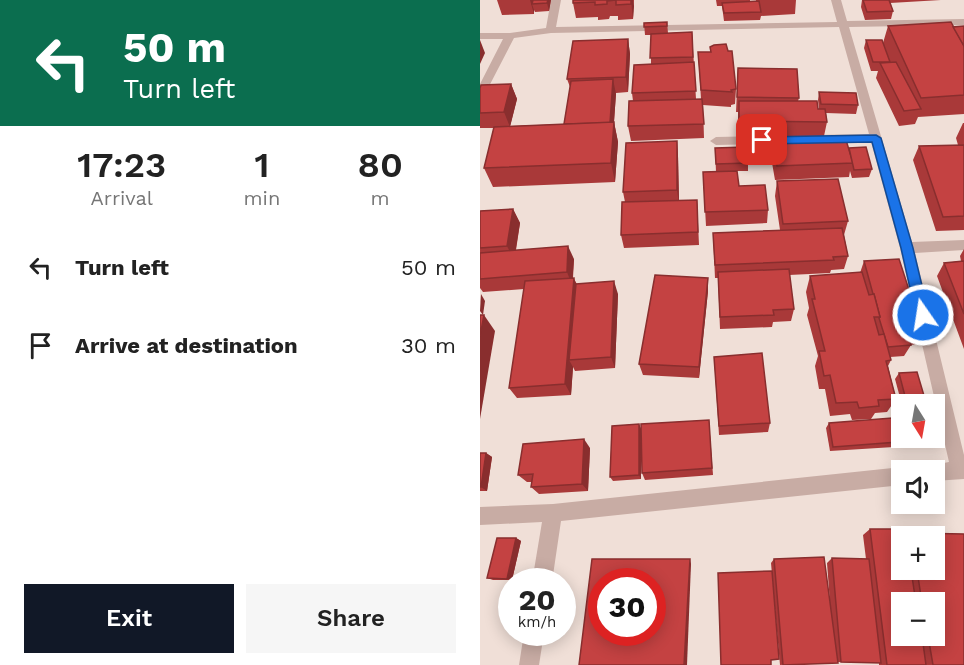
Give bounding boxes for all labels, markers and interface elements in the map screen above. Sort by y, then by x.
text: 50 m [123,23,226,72]
icon: left [24,24,102,102]
text: Turn left [123,73,235,105]
pin [736,114,787,165]
icon: arrive [745,123,778,156]
text: 17:23 [77,144,166,186]
text: 1 [254,144,269,186]
text: 80 [357,144,403,186]
text: Arrival [91,186,153,210]
text: min [244,186,280,210]
text: m [371,186,390,210]
icon: left [24,251,57,284]
text: Turn left [75,255,169,280]
text: 50 m [401,255,456,280]
position arrow [891,283,955,347]
icon: arrive [24,329,57,362]
text: Arrive at destination [75,333,298,358]
text: 30 m [401,333,456,358]
north arrow [891,394,945,448]
map controls [891,394,945,646]
button: sound [891,460,945,514]
button: + [891,526,945,580]
speed limit sign: 30 [588,568,666,646]
text: 20 [518,582,556,617]
button: Exit [24,584,234,653]
button: Share [246,584,456,653]
button: − [891,592,945,646]
text: km/h [518,613,556,631]

